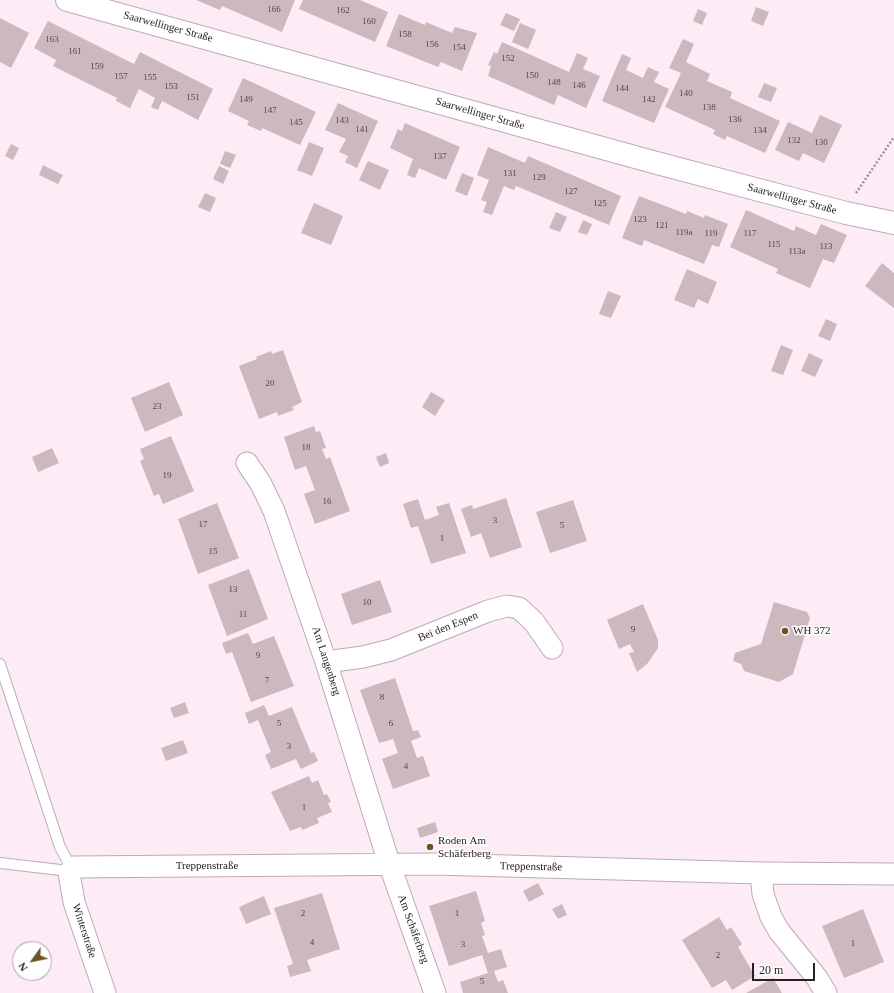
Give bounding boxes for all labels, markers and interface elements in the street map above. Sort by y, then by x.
house number: 166 [267,5,281,15]
house number: 162 [336,6,350,16]
street label: Saarwellinger Straße [122,9,214,45]
house number: 160 [362,17,376,27]
house number: 158 [398,30,412,40]
house number: 163 [45,35,59,45]
house number: 156 [425,40,439,50]
house number: 154 [452,43,466,53]
house number: 161 [68,47,82,57]
house number: 152 [501,54,515,64]
house number: 159 [90,62,104,72]
house number: 150 [525,71,539,81]
house number: 157 [114,72,128,82]
house number: 155 [143,73,157,83]
house number: 148 [547,78,561,88]
house number: 146 [572,81,586,91]
house number: 153 [164,82,178,92]
house number: 144 [615,84,629,94]
house number: 140 [679,89,693,99]
house number: 151 [186,93,200,103]
house number: 149 [239,95,253,105]
street label: Saarwellinger Straße [434,95,526,133]
house number: 142 [642,95,656,105]
house number: 138 [702,103,716,113]
house number: 147 [263,106,277,116]
house number: 136 [728,115,742,125]
house number: 143 [335,116,349,126]
house number: 145 [289,118,303,128]
house number: 141 [355,125,369,135]
house number: 134 [753,126,767,136]
house number: 132 [787,136,801,146]
house number: 130 [814,138,828,148]
house number: 137 [433,152,447,162]
house number: 131 [503,169,517,179]
house number: 129 [532,173,546,183]
street label: Saarwellinger Straße [746,181,838,217]
house number: 127 [564,187,578,197]
house number: 125 [593,199,607,209]
house number: 123 [633,215,647,225]
house number: 121 [655,221,669,231]
house number: 119a [675,228,693,238]
house number: 119 [704,229,718,239]
house number: 117 [743,229,757,239]
house number: 115 [767,240,781,250]
house number: 113 [819,242,833,252]
house number: 113a [788,247,806,257]
house number: 20 [266,379,274,389]
house number: 23 [152,402,162,412]
house number: 18 [302,443,310,453]
house number: 19 [162,471,172,481]
house number: 16 [322,497,332,507]
house number: 3 [493,516,497,526]
house number: 17 [198,520,208,530]
house number: 5 [560,521,564,531]
house number: 1 [440,534,444,544]
house number: 15 [208,547,218,557]
house number: 13 [228,585,238,595]
house number: 10 [362,598,372,608]
street label: Bei den Espen [416,609,480,645]
house number: 11 [239,610,247,620]
place label: WH 372 [793,624,831,638]
street label: Am Langenberg [309,625,343,697]
house number: 9 [631,625,635,635]
marker: WH 372 [780,626,790,636]
house number: 9 [256,651,260,661]
house number: 7 [265,676,269,686]
house number: 8 [380,693,384,703]
house number: 5 [277,719,281,729]
house number: 6 [389,719,393,729]
house number: 3 [287,742,291,752]
house number: 4 [404,762,408,772]
house number: 1 [302,803,306,813]
place label: Roden Am Schäferberg [438,834,491,860]
marker: Roden Am Schäferberg [425,842,435,852]
street label: Treppenstraße [176,859,238,873]
street label: Treppenstraße [500,860,562,874]
street label: Am Schäferberg [394,893,432,965]
street label: Winterstraße [69,902,99,960]
house number: 2 [301,909,305,919]
house number: 1 [455,909,459,919]
house number: 4 [310,938,314,948]
house number: 1 [851,939,855,949]
house number: 3 [461,940,465,950]
north arrow [12,941,52,981]
house number: 2 [716,951,720,961]
scale bar [754,955,817,981]
text: N [16,960,30,974]
text: 20 m [759,963,783,977]
house number: 5 [480,977,484,987]

